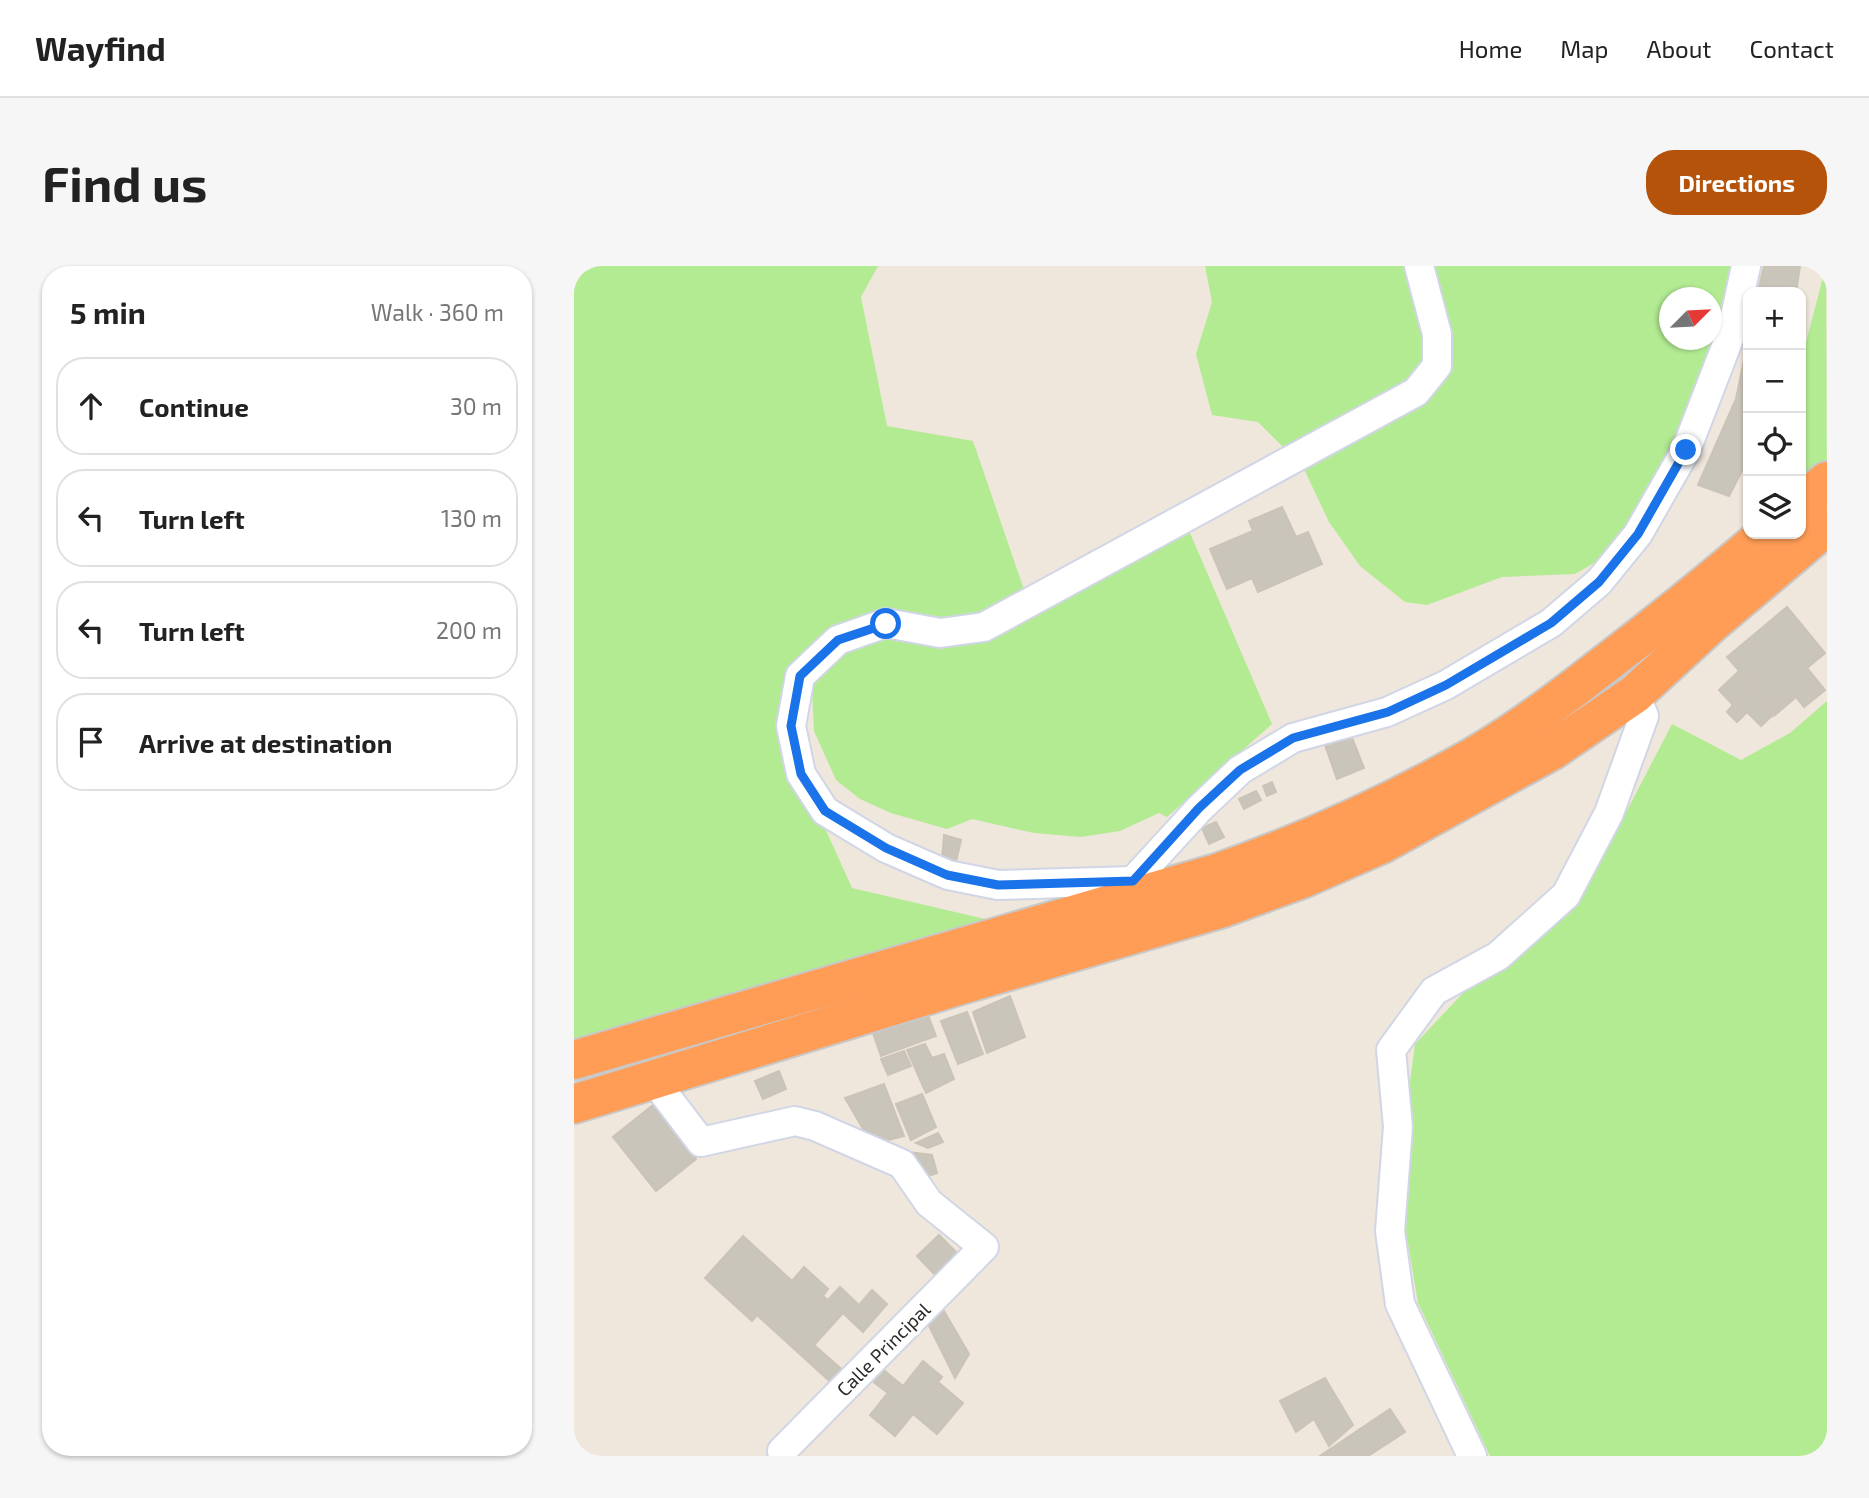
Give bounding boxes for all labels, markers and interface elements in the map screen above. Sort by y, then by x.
text: Wayfind [35,28,166,68]
text: Home [1459,34,1522,63]
text: Map [1560,34,1608,63]
text: About [1646,34,1712,63]
text: Contact [1750,34,1834,63]
button: Directions [1646,150,1827,215]
text: Find us [42,153,207,212]
north arrow [1659,287,1722,350]
map controls [1743,287,1806,539]
button: + [1743,287,1806,350]
text: 5 min [70,294,146,330]
text: Walk · 360 m [371,298,504,326]
button: − [1743,350,1806,413]
icon: ahead [72,387,110,425]
text: Continue [139,391,249,422]
text: 30 m [450,392,502,420]
button: locate [1743,413,1806,476]
route end [1670,434,1701,465]
button: layers [1743,476,1806,539]
icon: left [72,499,110,537]
text: Turn left [139,503,245,534]
text: 130 m [441,504,502,532]
route start [870,608,901,639]
icon: left [72,611,110,649]
text: Turn left [139,615,245,646]
text: 200 m [436,616,502,644]
icon: arrive [72,723,110,761]
text: Arrive at destination [139,727,392,758]
street label: Calle Principal [831,1297,935,1401]

